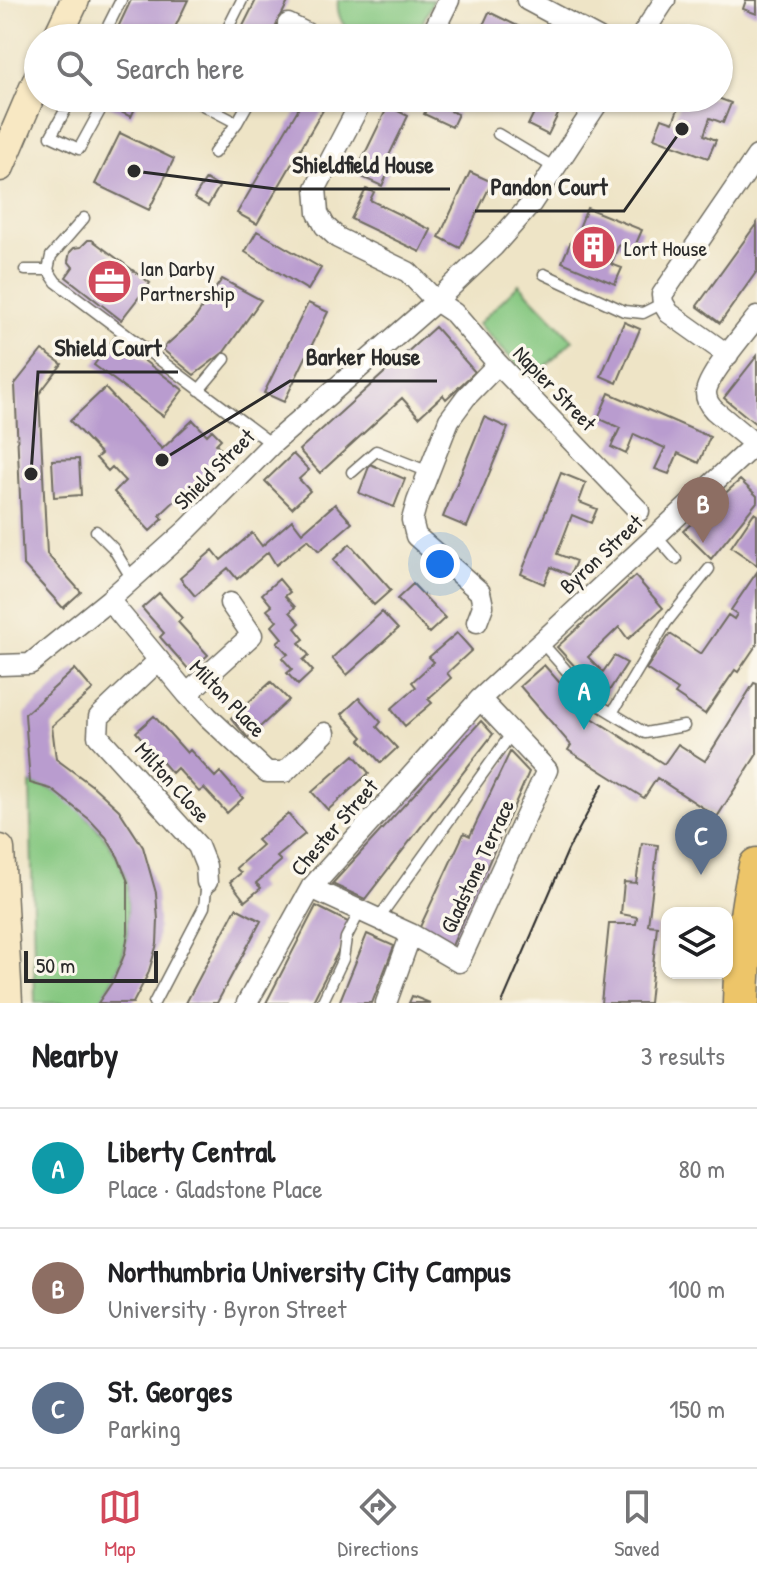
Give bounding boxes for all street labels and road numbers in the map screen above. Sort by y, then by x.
street label: Napier Street [507,339,604,438]
street label: Shield Street [167,421,262,516]
street label: Byron Street [553,507,650,600]
street label: Milton Place [183,652,273,744]
street label: Milton Close [129,735,218,829]
street label: Chester Street [283,772,385,882]
street label: Gladstone Terrace [433,794,521,938]

